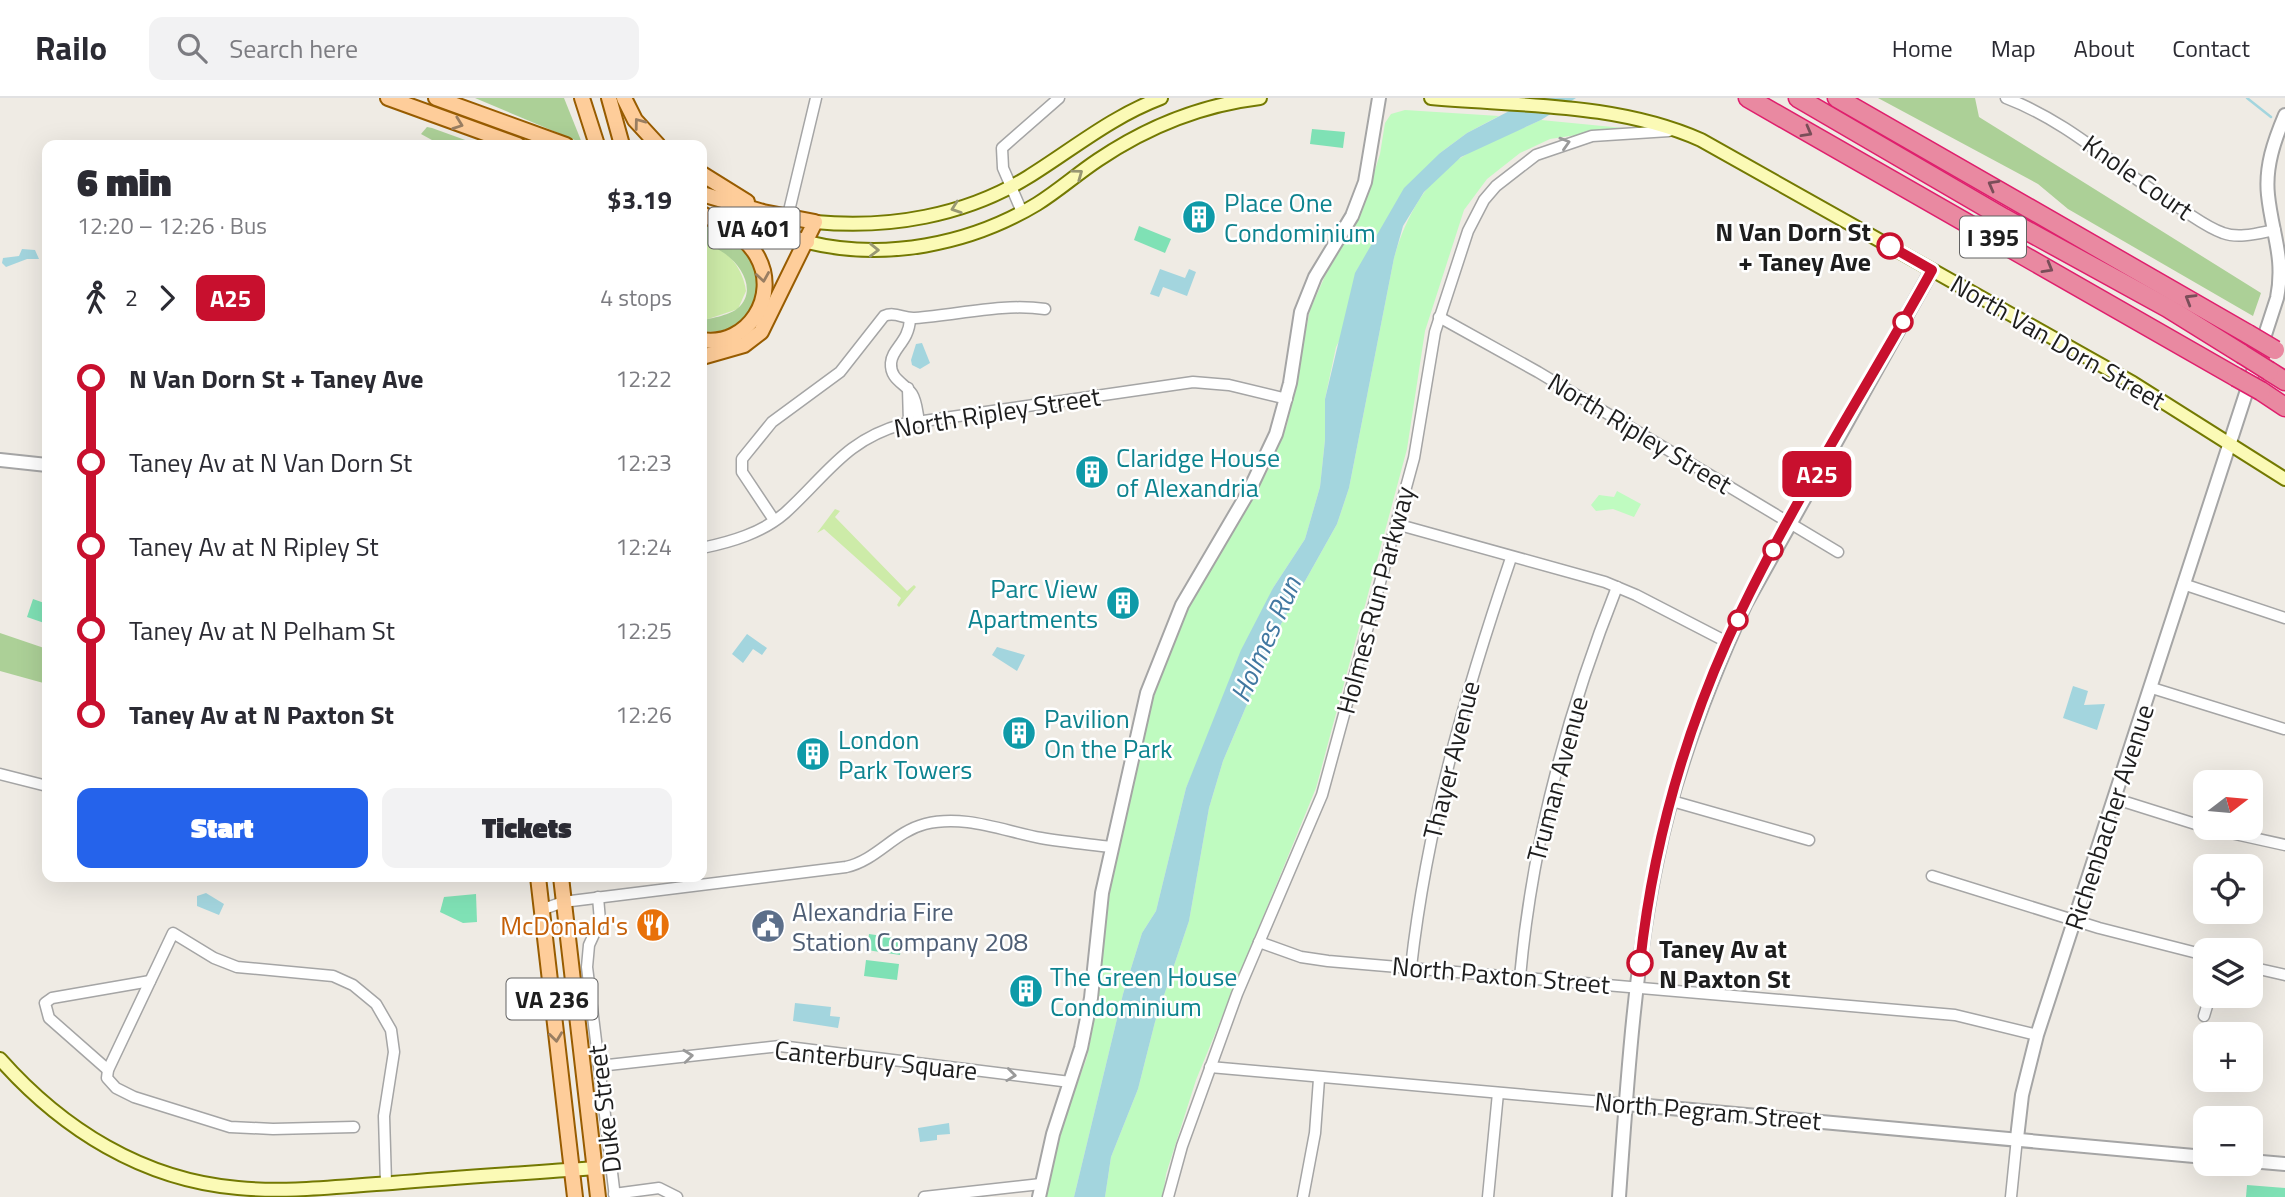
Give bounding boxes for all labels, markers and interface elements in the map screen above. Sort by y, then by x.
search box [149,17,639,80]
text: Railo [35,23,107,73]
icon: search [173,29,211,67]
text: Search here [229,29,358,68]
text: Home [1892,30,1953,66]
text: Map [1991,30,2036,66]
text: About [2074,30,2134,66]
text: Contact [2172,30,2250,66]
one-way arrow [452,115,464,129]
one-way arrow [635,118,647,131]
one-way arrow [1800,124,1813,137]
street label: Knole Court [2075,125,2201,229]
one-way arrow [1558,137,1570,152]
text: 6 min [77,153,171,211]
one-way arrow [1071,170,1083,182]
text: $3.19 [607,180,672,219]
one-way arrow [1987,180,2000,194]
place label: Place One Condominium [1224,183,1376,252]
building icon: Place One Condominium [1180,198,1218,236]
one-way arrow [951,200,963,214]
text: 12:20 – 12:26 · Bus [77,208,267,243]
road number: VA 401 [708,208,800,248]
place label: N Van Dorn St + Taney Ave [1715,212,1871,281]
road number: I 395 [1960,217,2026,258]
marker: N Van Dorn St + Taney Ave [1877,233,1903,259]
one-way arrow [870,242,880,258]
one-way arrow [2040,260,2053,273]
street label: North Van Dorn Street [1943,265,2173,419]
one-way arrow [755,271,770,283]
icon: walk [77,279,115,317]
icon: forward [148,279,186,317]
text: 2 [125,280,138,315]
text: A25 [210,280,251,316]
text: 4 stops [600,280,672,315]
one-way arrow [2184,294,2197,307]
unlabelled marker [1893,312,1913,332]
text: N Van Dorn St + Taney Ave [129,359,423,398]
text: 12:22 [615,361,672,396]
street label: North Ripley Street [1541,363,1739,503]
street label: North Ripley Street [891,376,1103,448]
place label: Claridge House of Alexandria [1116,438,1280,507]
text: Taney Av at N Van Dorn St [129,443,412,482]
text: 12:23 [615,445,672,480]
line badge: A25 [1777,451,1857,497]
building icon: Claridge House of Alexandria [1073,453,1111,491]
text: A25 [1796,456,1838,492]
street label: Holmes Run Parkway [1326,482,1424,718]
text: Taney Av at N Ripley St [129,527,379,566]
text: 12:24 [615,529,672,564]
unlabelled marker [1763,540,1783,560]
water label: Holmes Run [1218,568,1312,709]
place label: Parc View Apartments [968,569,1098,638]
building icon: Parc View Apartments [1104,584,1142,622]
unlabelled marker [1728,610,1748,630]
text: Taney Av at N Pelham St [129,611,395,650]
text: 12:25 [615,613,672,648]
street label: Thayer Avenue [1412,677,1490,843]
street label: Truman Avenue [1516,692,1598,866]
text: Taney Av at N Paxton St [129,695,394,734]
text: 12:26 [615,697,672,732]
place label: Pavilion On the Park [1044,699,1173,768]
street label: Richenbacher Avenue [2054,699,2164,935]
building icon: Pavilion On the Park [1000,714,1038,752]
place label: London Park Towers [838,720,972,789]
building icon: London Park Towers [794,735,832,773]
north arrow [2193,770,2263,840]
map controls [2193,770,2263,1176]
button: Start [77,788,368,868]
button: Tickets [382,788,672,868]
button: locate [2193,854,2263,924]
place label: Alexandria Fire Station Company 208 [792,892,1028,961]
place label: McDonald's [500,906,628,945]
restaurant icon: McDonald's [634,906,672,944]
public building icon: Alexandria Fire Station Company 208 [749,907,787,945]
place label: Taney Av at N Paxton St [1659,929,1790,998]
button: layers [2193,938,2263,1008]
street label: North Paxton Street [1390,946,1612,1004]
marker: Taney Av at N Paxton St [1627,950,1653,976]
place label: The Green House Condominium [1050,957,1237,1026]
building icon: The Green House Condominium [1007,972,1045,1010]
road number: VA 236 [506,978,598,1020]
button: + [2193,1022,2263,1092]
street label: Canterbury Square [773,1030,979,1090]
one-way arrow [549,1032,564,1043]
street label: Duke Street [577,1043,631,1175]
one-way arrow [683,1049,694,1064]
one-way arrow [1005,1067,1017,1082]
street label: North Pegram Street [1593,1082,1823,1140]
button: − [2193,1106,2263,1176]

